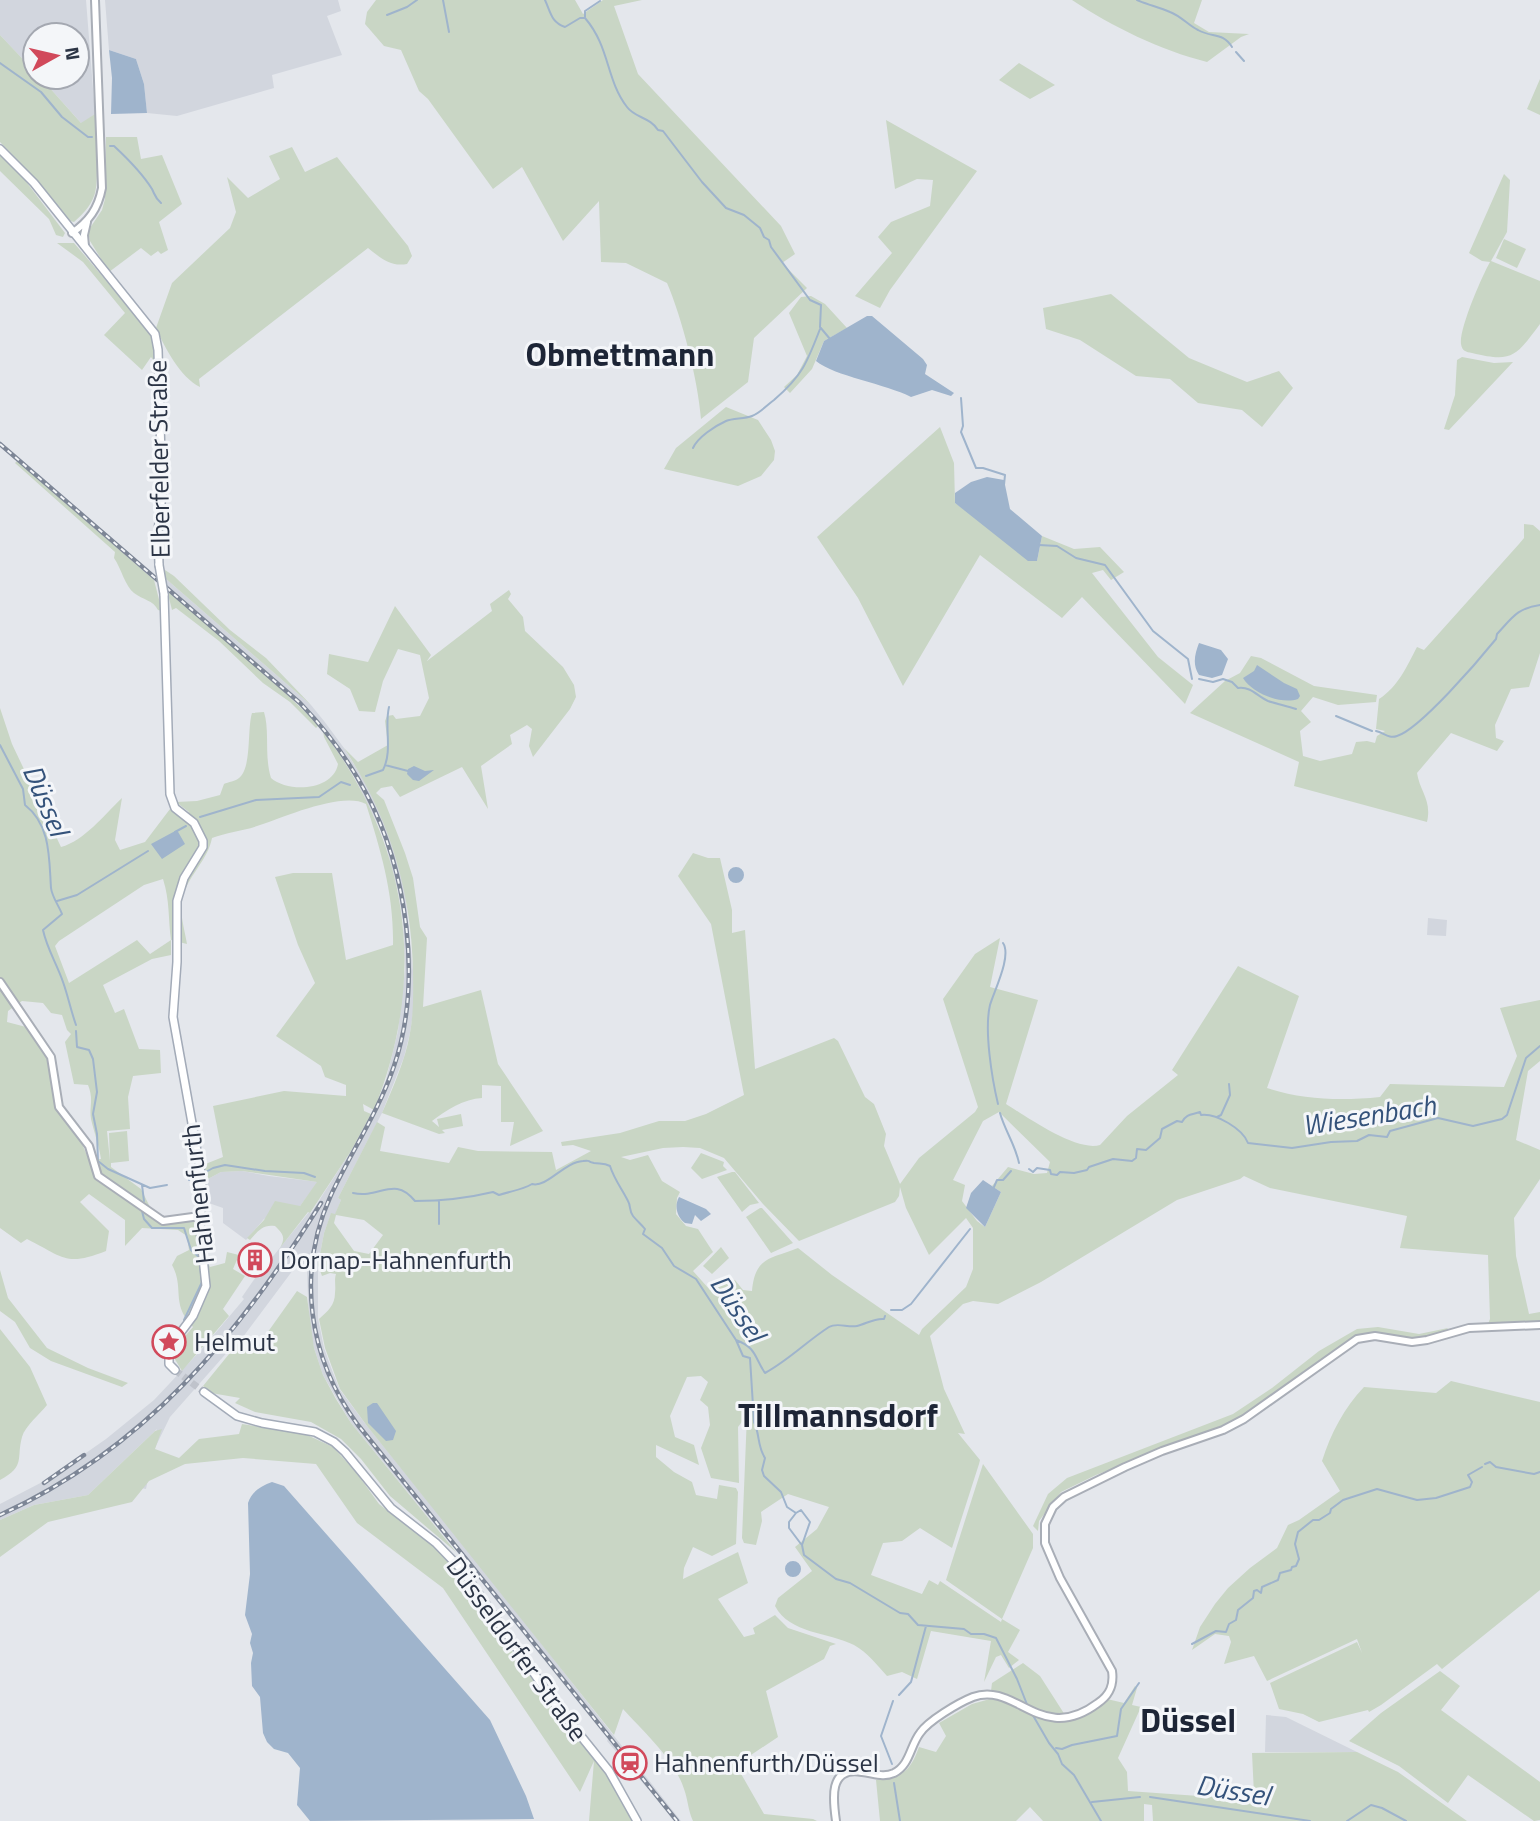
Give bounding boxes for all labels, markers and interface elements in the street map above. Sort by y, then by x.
north arrow [21,21,91,91]
text: N [58,45,89,62]
district label: Obmettmann [525,329,715,379]
street label: Elberfelder Straße [137,360,180,559]
water label: Düssel [12,757,82,845]
water label: Wiesenbach [1299,1083,1440,1146]
street label: Hahnenfurth [171,1122,224,1266]
place label: Dornap-Hahnenfurth [280,1240,512,1279]
building icon: Dornap-Hahnenfurth [236,1241,274,1279]
water label: Düssel [700,1265,779,1353]
place label: Helmut [194,1322,275,1361]
place icon: Helmut [150,1323,188,1361]
district label: Tillmannsdorf [738,1390,938,1440]
street label: Düsseldorfer Straße [437,1548,598,1749]
district label: Düssel [1140,1695,1236,1745]
place label: Hahnenfurth/Düssel [654,1743,879,1782]
station icon: Hahnenfurth/Düssel [611,1744,649,1782]
water label: Düssel [1193,1762,1276,1817]

